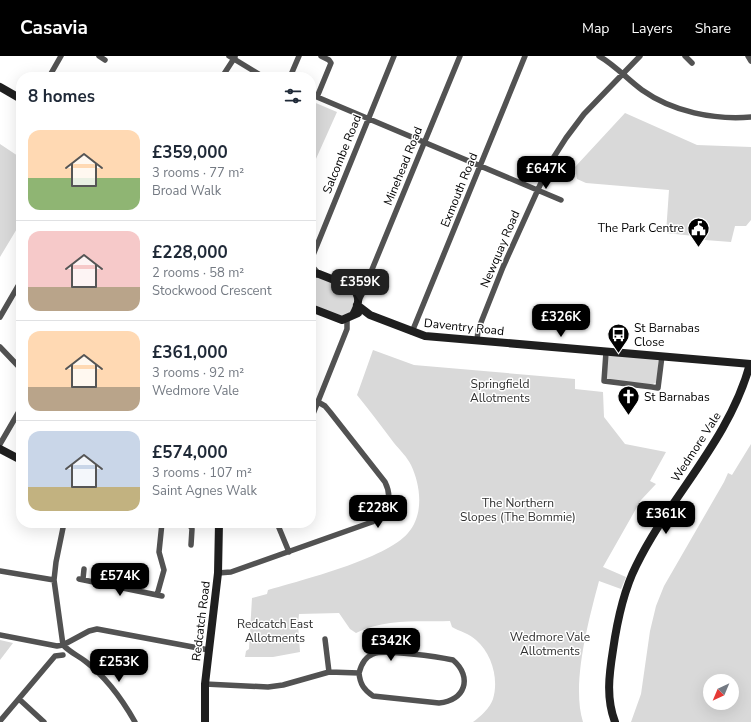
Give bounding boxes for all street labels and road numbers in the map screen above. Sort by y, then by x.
street label: Salcombe Road [319,112,365,196]
street label: Minehead Road [380,124,426,208]
street label: Exmouth Road [437,150,481,230]
street label: Newquay Road [477,208,523,290]
street label: Daventry Road [423,315,505,339]
street label: Wedmore Vale [667,409,725,485]
street label: Redcatch Road [188,580,214,662]

